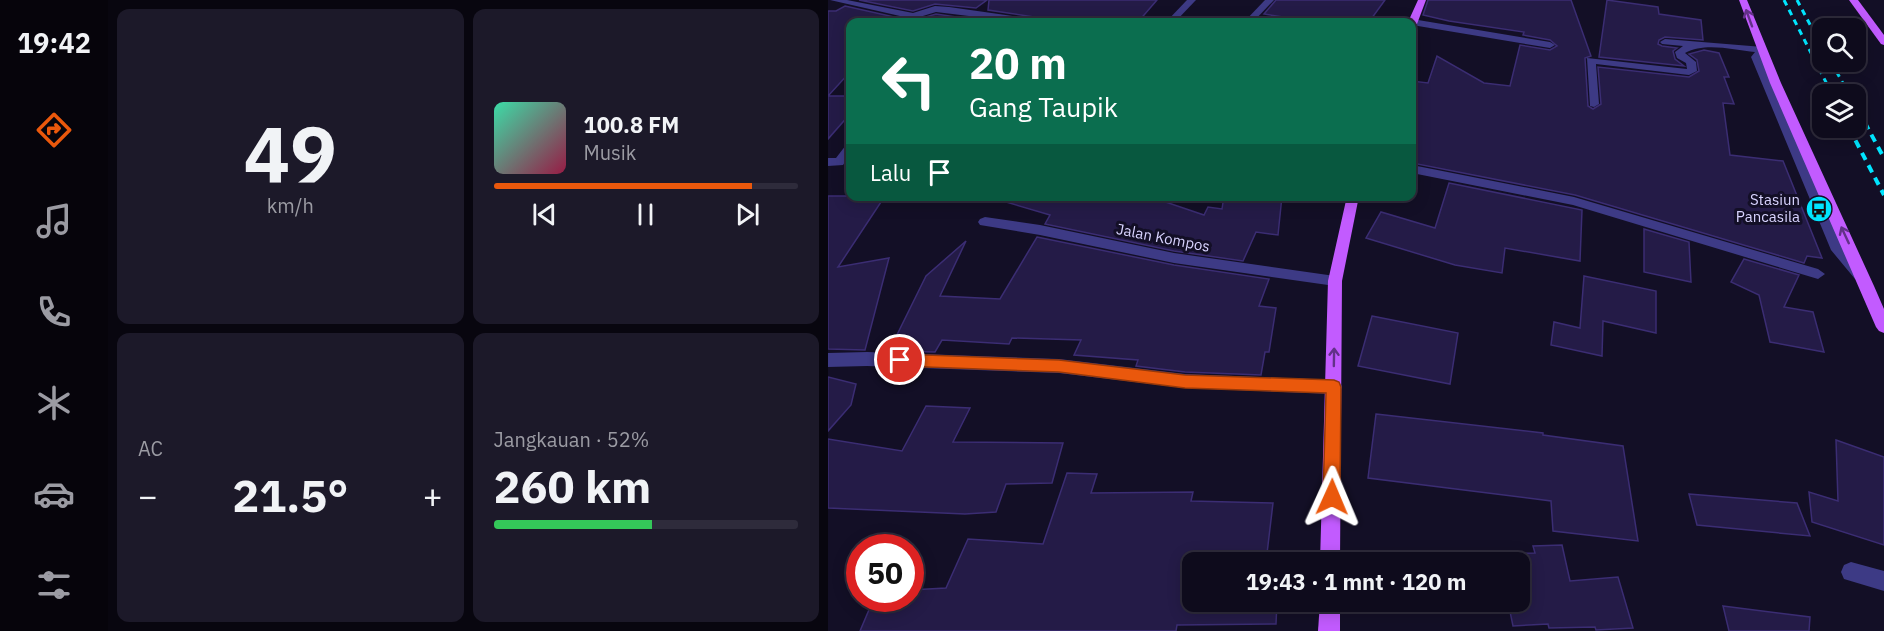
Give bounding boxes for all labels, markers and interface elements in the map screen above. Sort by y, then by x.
one-way arrow [1743,9,1754,28]
map controls [1812,18,1866,138]
button: search [1812,18,1866,72]
text: 19:42 [17,25,91,60]
text: 20 m [969,36,1067,91]
icon: left [870,42,948,120]
button: layers [1812,84,1866,138]
text: Gang Taupik [969,89,1118,124]
text: 49 [243,102,337,203]
icon: directions [33,109,75,151]
text: 100.8 FM [584,110,679,139]
text: Musik [584,139,636,166]
icon: arrive [923,156,956,189]
text: Lalu [870,158,911,187]
place label: Stasiun Pancasila [1736,190,1800,226]
text: km/h [267,192,314,219]
bus stop icon: Stasiun Pancasila [1804,194,1834,224]
icon: previous [528,198,561,231]
icon: pause [629,198,662,231]
icon: next [731,198,764,231]
icon: music [33,200,75,242]
street label: Jalan Kompos [1115,219,1211,256]
one-way arrow [1838,226,1850,244]
icon: phone [33,291,75,333]
pin [874,334,925,385]
icon: arrive [883,343,916,376]
one-way arrow [1328,348,1340,368]
icon: climate [33,382,75,424]
text: Jangkauan · 52% [494,426,649,453]
text: AC [138,435,163,462]
text: 260 km [494,457,651,515]
position arrow [1300,465,1364,529]
text: 21.5° [232,466,348,524]
icon: car [33,473,75,515]
text: − [138,474,158,517]
text: + [423,474,442,517]
speed limit sign: 50 [846,534,924,612]
icon: filters [33,564,75,606]
text: 19:43 · 1 mnt · 120 m [1246,567,1466,596]

